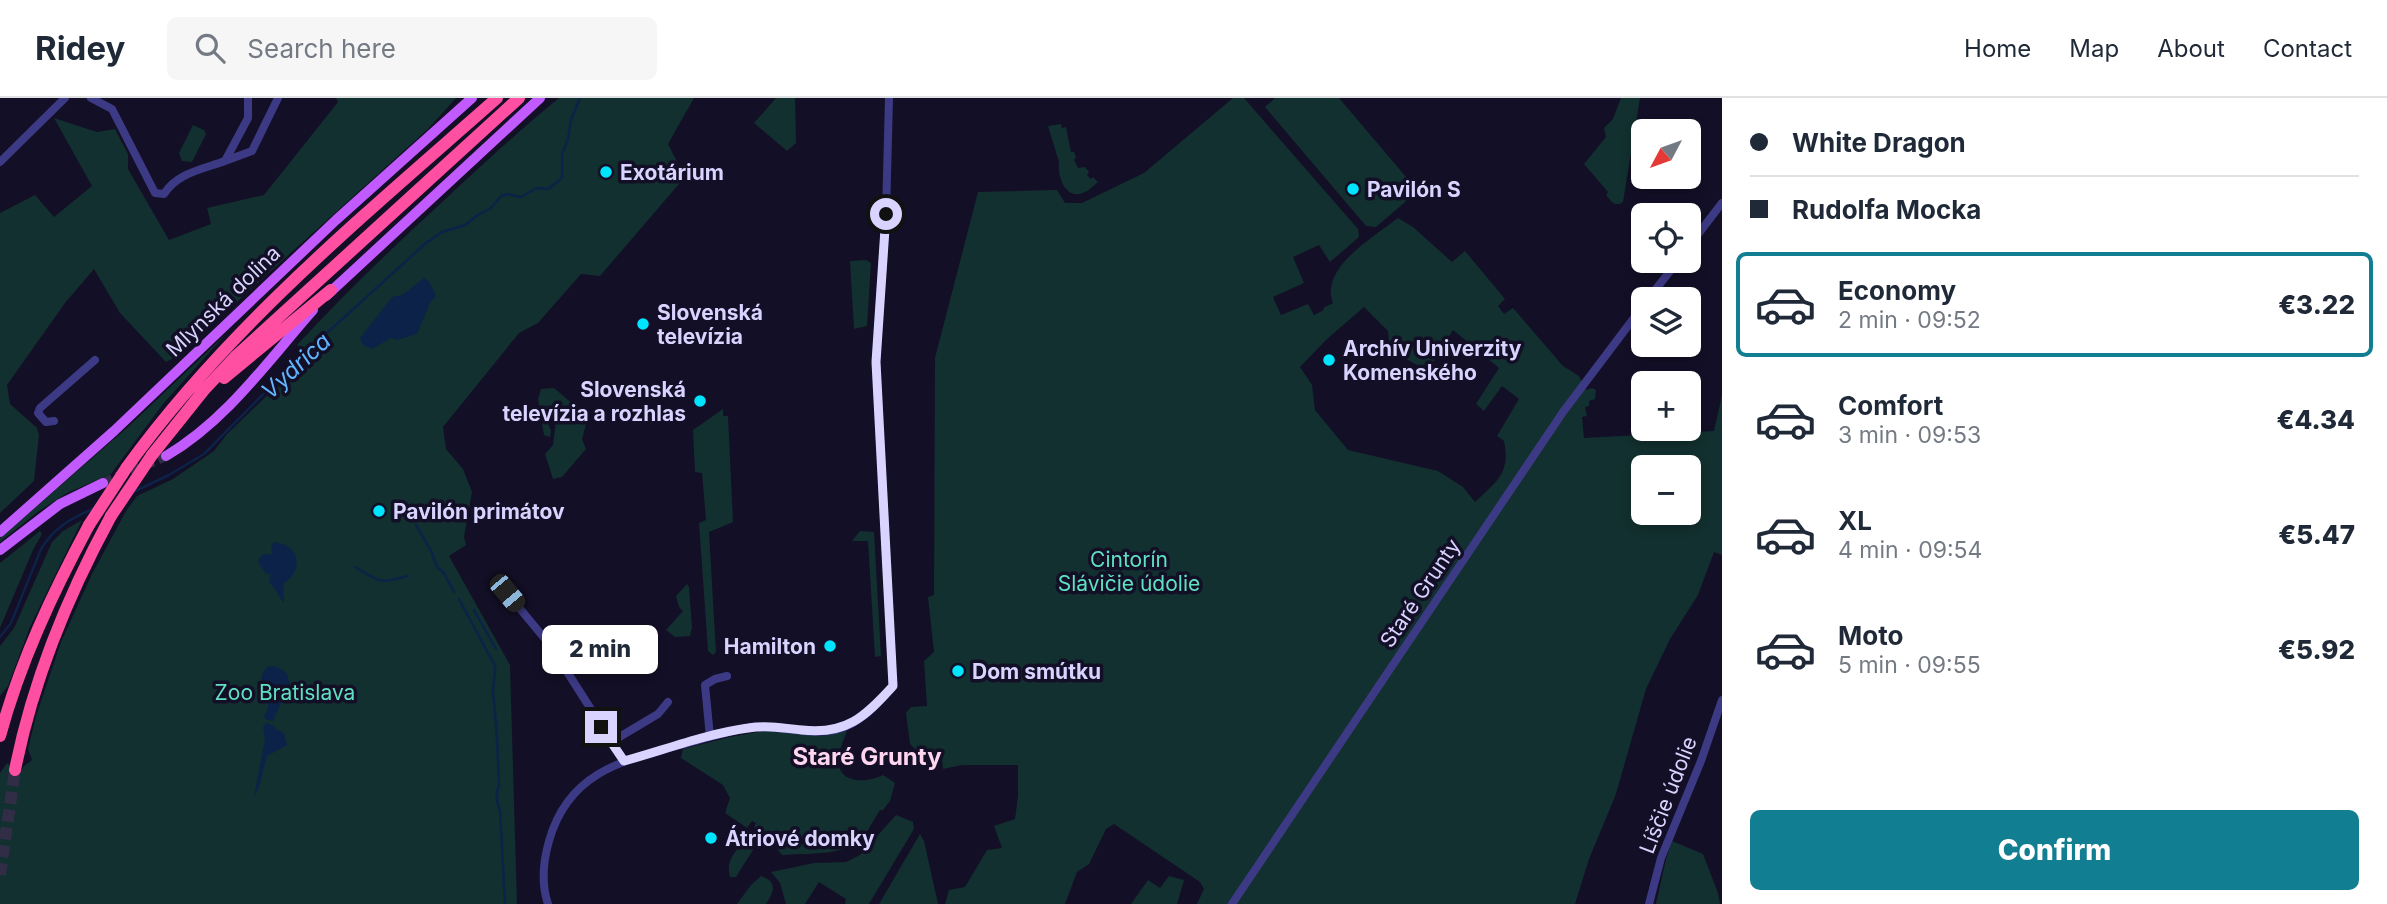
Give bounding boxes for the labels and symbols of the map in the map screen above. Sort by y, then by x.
north arrow [1631,119,1701,189]
place label: Exotárium [620,160,724,185]
marker: Exotárium [598,164,614,180]
place label: Pavilón S [1367,177,1461,202]
marker: Pavilón S [1345,181,1361,197]
route start [870,198,902,230]
street label: Mlynská dolina [161,240,285,362]
place label: Slovenská televízia [657,300,763,349]
marker: Slovenská televízia [635,316,651,332]
water label: Vydrica [256,327,336,405]
place label: Archív Univerzity Komenského [1343,336,1522,385]
marker: Archív Univerzity Komenského [1321,352,1337,368]
place label: Slovenská televízia a rozhlas [503,377,686,426]
marker: Slovenská televízia a rozhlas [692,393,708,409]
place label: Pavilón primátov [393,499,565,524]
marker: Pavilón primátov [371,503,387,519]
street label: Staré Grunty [1375,534,1466,652]
park label: Cintorín Slávičie údolie [1058,547,1200,596]
car [486,570,529,616]
callout: 2 min [543,626,659,674]
place label: Hamilton [724,634,816,659]
marker: Hamilton [822,638,838,654]
place label: Dom smútku [972,659,1101,684]
marker: Dom smútku [950,663,966,679]
park label: Zoo Bratislava [215,680,355,705]
route end [585,711,617,743]
street label: Líščie údolie [1634,733,1702,857]
district label: Staré Grunty [792,742,942,771]
place label: Átriové domky [725,825,875,851]
marker: Átriové domky [703,830,719,846]

